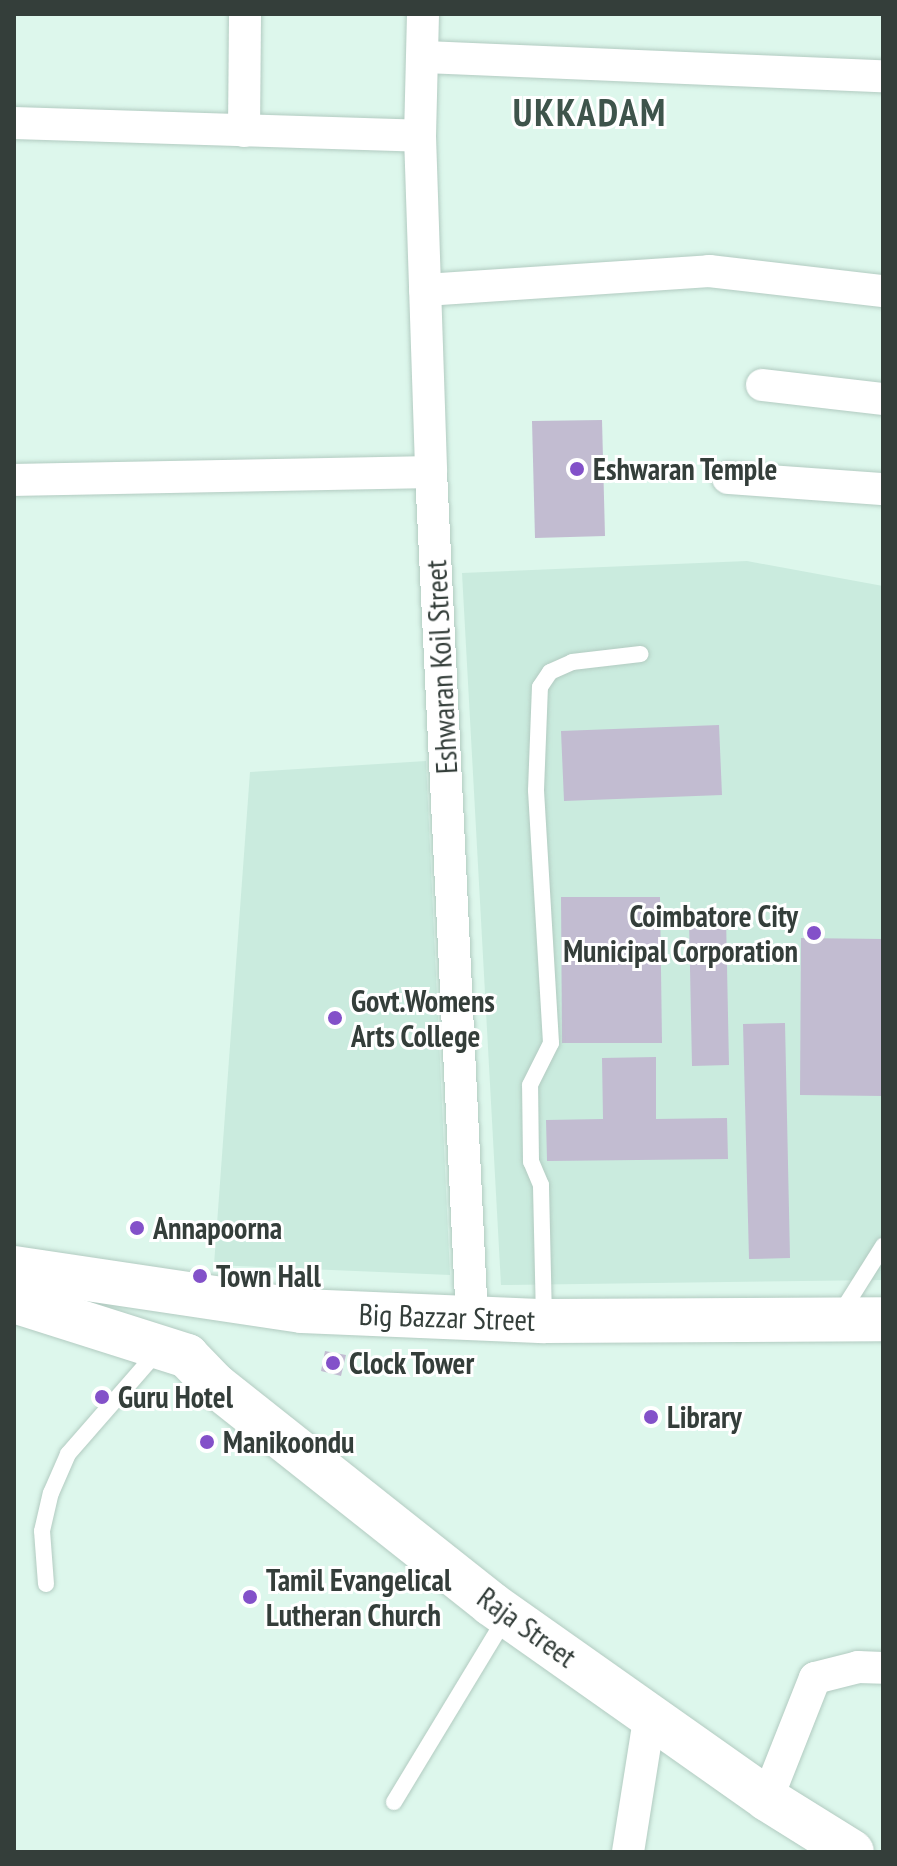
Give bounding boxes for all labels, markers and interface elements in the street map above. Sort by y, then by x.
district label: UKKADAM [513,89,667,135]
place label: Eshwaran Temple [593,451,778,487]
marker: Eshwaran Temple [568,460,586,478]
street label: Eshwaran Koil Street [417,559,465,775]
place label: Coimbatore City Municipal Corporation [563,898,798,968]
marker: Coimbatore City Municipal Corporation [805,924,823,942]
place label: Govt.Womens Arts College [351,983,495,1054]
marker: Govt.Womens Arts College [326,1009,344,1027]
place label: Annapoorna [153,1210,282,1246]
marker: Annapoorna [128,1219,146,1237]
place label: Town Hall [216,1258,321,1294]
marker: Town Hall [191,1267,209,1285]
street label: Big Bazzar Street [358,1296,536,1338]
place label: Clock Tower [349,1345,476,1381]
marker: Clock Tower [324,1354,342,1372]
place label: Guru Hotel [118,1379,233,1415]
marker: Guru Hotel [93,1388,111,1406]
place label: Library [667,1399,742,1435]
marker: Library [642,1408,660,1426]
place label: Manikoondu [223,1424,354,1460]
marker: Manikoondu [198,1433,216,1451]
place label: Tamil Evangelical Lutheran Church [266,1562,451,1632]
street label: Raja Street [471,1579,583,1675]
marker: Tamil Evangelical Lutheran Church [241,1588,259,1606]

